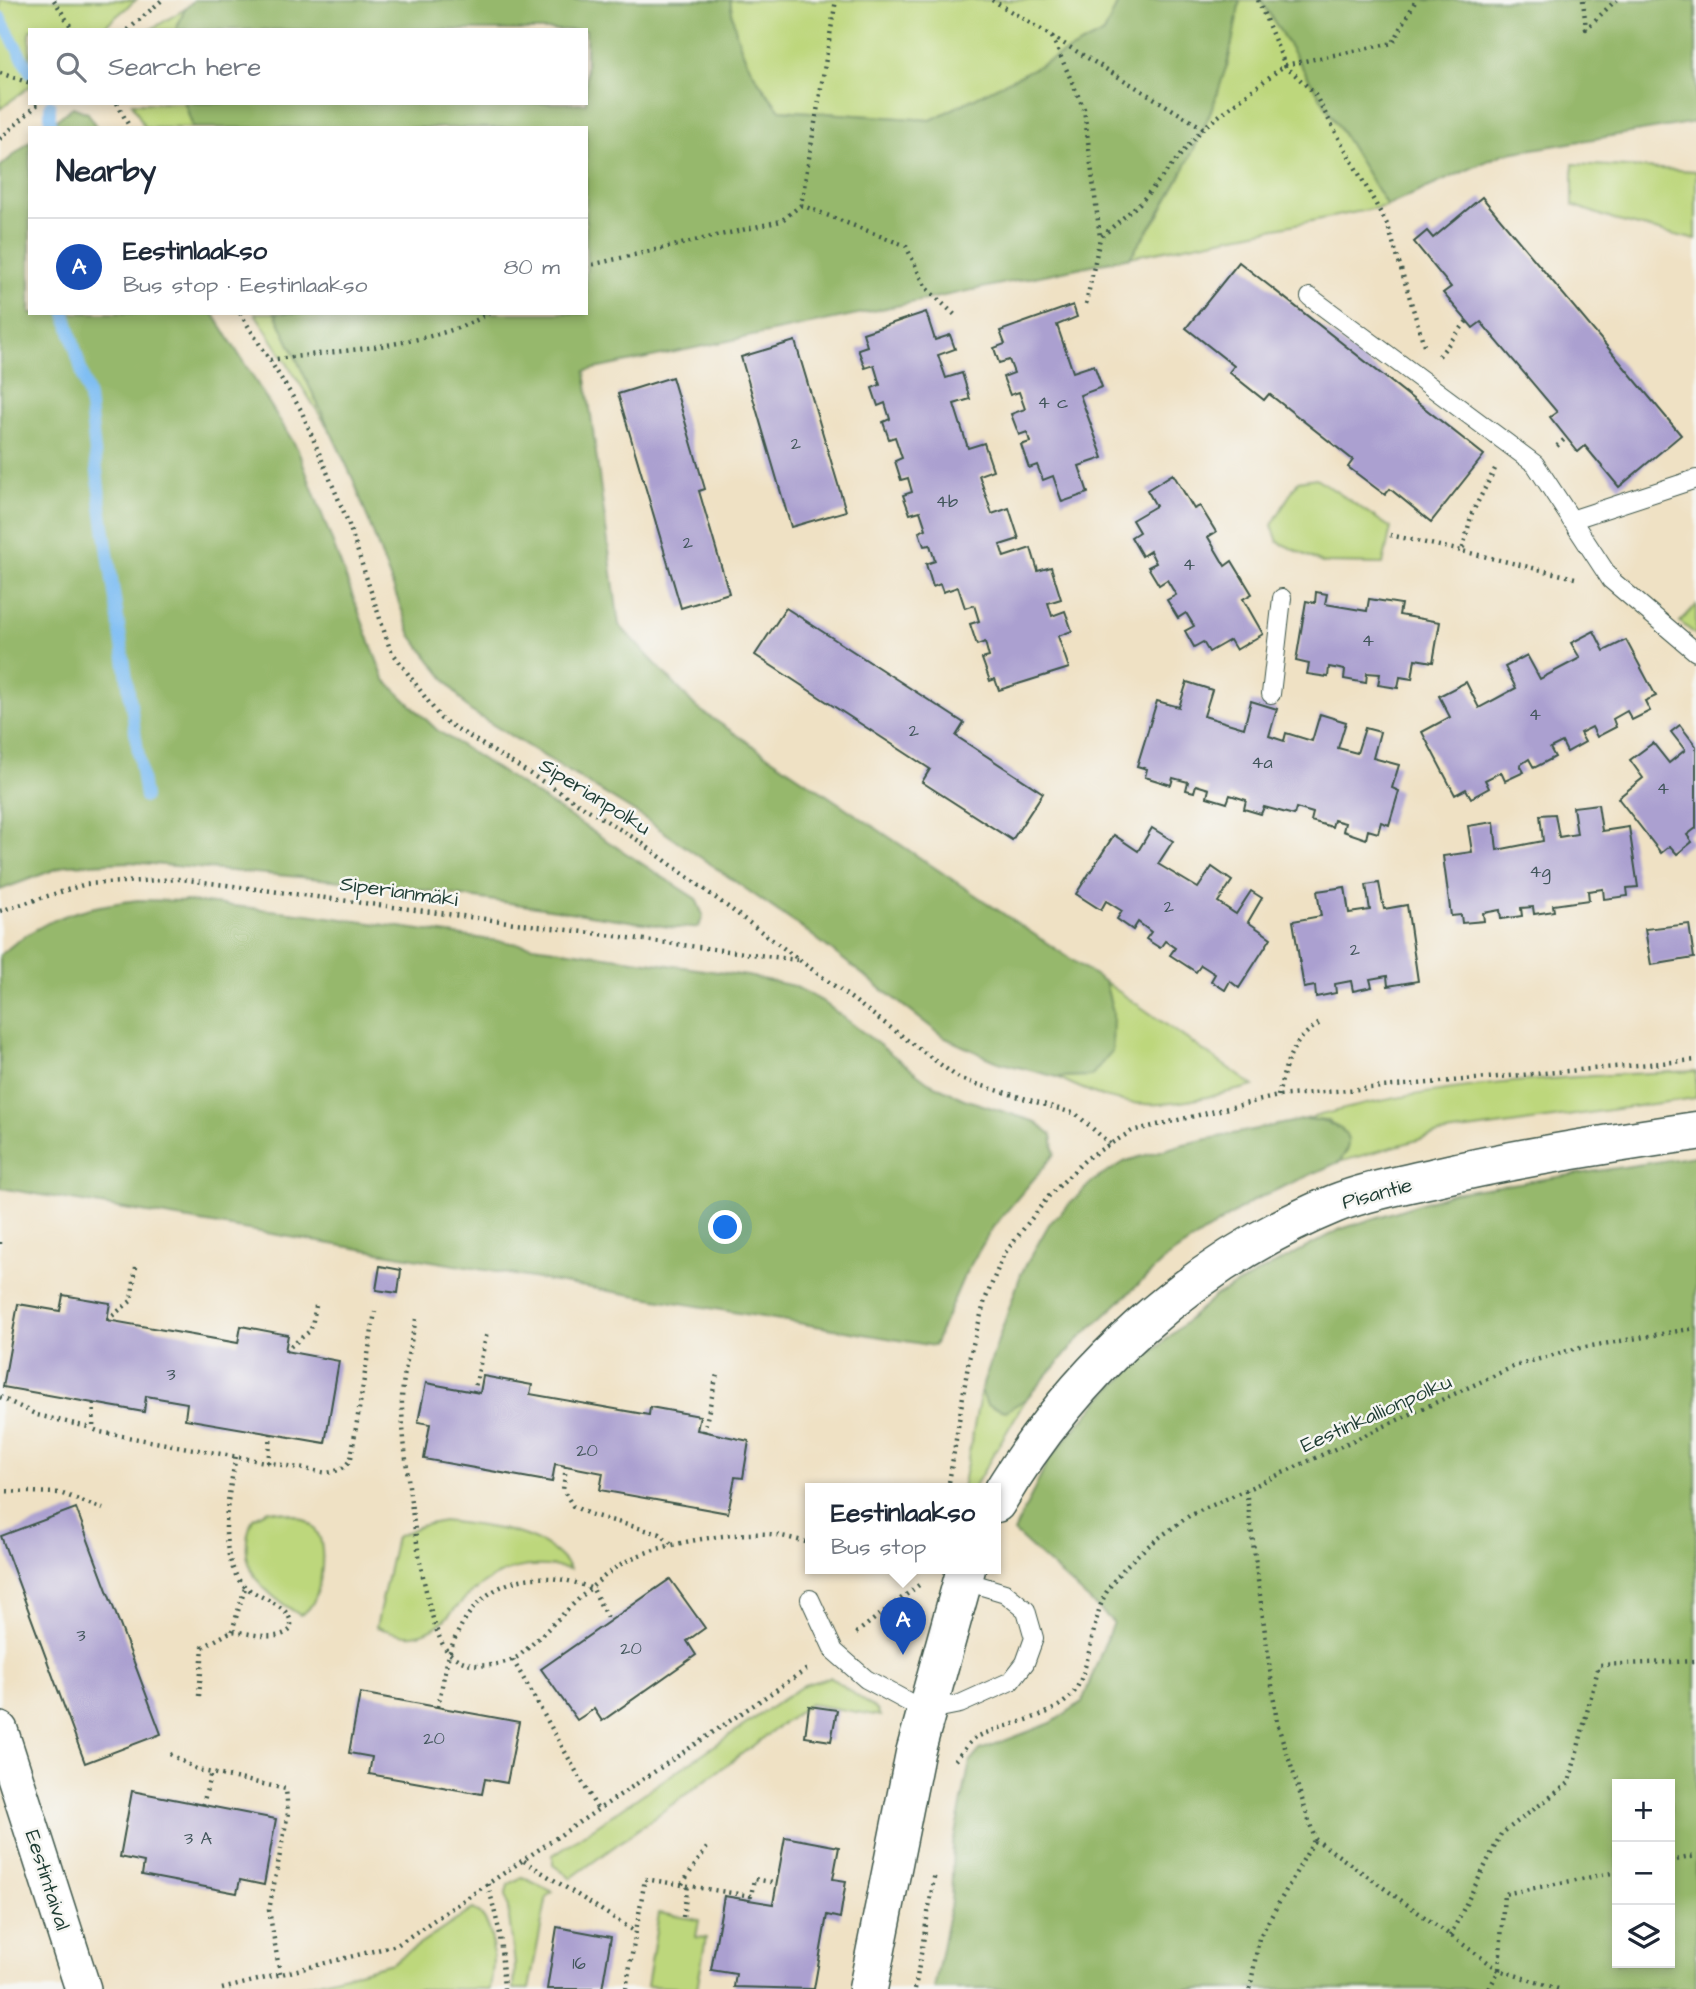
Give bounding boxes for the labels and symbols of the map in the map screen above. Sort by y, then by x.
house number: 4 c [1038,390,1068,415]
house number: 2 [791,431,802,456]
house number: 4b [936,489,958,514]
house number: 2 [683,530,694,555]
house number: 4 [1183,552,1195,577]
house number: 4 [1362,628,1374,653]
house number: 4 [1529,702,1541,727]
house number: 2 [909,718,920,743]
house number: 4a [1251,750,1273,775]
street label: Siperianpolku [533,751,656,843]
house number: 4 [1657,776,1669,801]
house number: 4g [1529,859,1551,885]
street label: Siperianmäki [338,869,460,915]
house number: 2 [1164,894,1175,919]
house number: 2 [1350,937,1361,962]
street label: Pisantie [1339,1170,1415,1217]
your location [708,1210,742,1244]
house number: 3 [166,1362,176,1387]
street label: Eestinkallionpolku [1296,1367,1457,1461]
house number: 20 [576,1438,598,1463]
pin: A [880,1597,926,1655]
house number: 3 [76,1623,86,1648]
house number: 20 [620,1636,642,1661]
house number: 20 [423,1726,445,1751]
street label: Eestintaival [18,1826,77,1934]
house number: 3 A [184,1826,212,1851]
house number: 16 [572,1951,586,1976]

